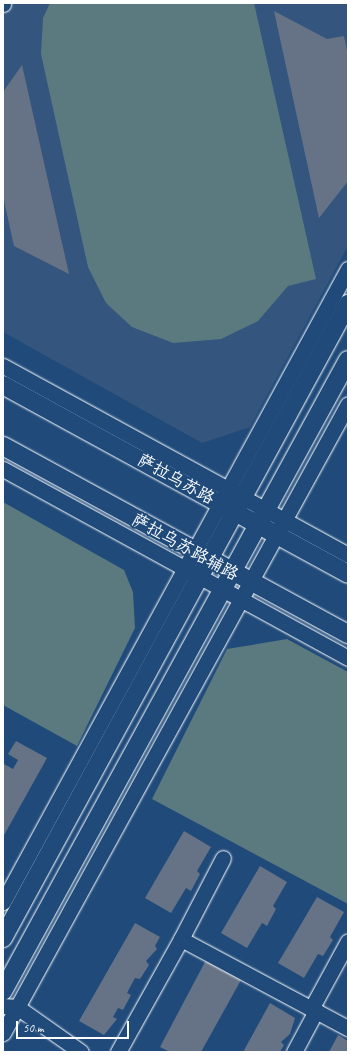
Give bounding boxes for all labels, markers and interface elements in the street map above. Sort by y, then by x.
street label: 萨拉乌苏路 [134,449,218,509]
street label: 萨拉乌苏路辅路 [128,509,242,585]
scale bar [18,1013,131,1039]
text: 50 m [23,1020,43,1036]

